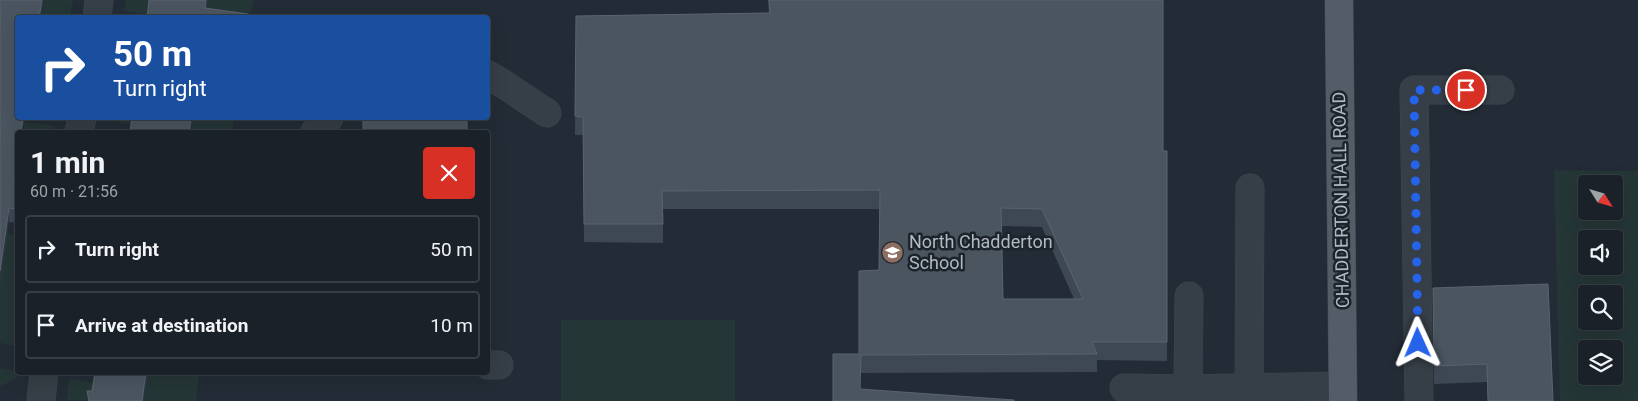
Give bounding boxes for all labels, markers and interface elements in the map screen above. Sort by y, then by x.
text: 50 m [113,34,192,75]
icon: right [30,35,95,100]
pin [1445,69,1487,111]
text: Turn right [113,76,207,101]
icon: arrive [1452,76,1480,104]
street label: CHADDERTON HALL ROAD [1328,92,1353,308]
text: 1 min [30,145,105,180]
button: close [423,147,475,199]
north arrow [1578,175,1622,220]
map controls [1578,175,1623,385]
text: 60 m · 21:56 [30,182,118,201]
button: sound [1578,230,1623,275]
place label: North Chadderton School [909,231,1053,273]
icon: right [32,235,60,263]
text: Turn right [75,238,159,261]
text: 50 m [430,238,473,261]
school or university icon: North Chadderton School [881,240,905,264]
button: search [1578,285,1623,330]
icon: arrive [32,311,60,339]
text: Arrive at destination [75,314,248,337]
text: 10 m [430,314,473,337]
position arrow [1391,316,1443,368]
button: layers [1578,340,1623,385]

